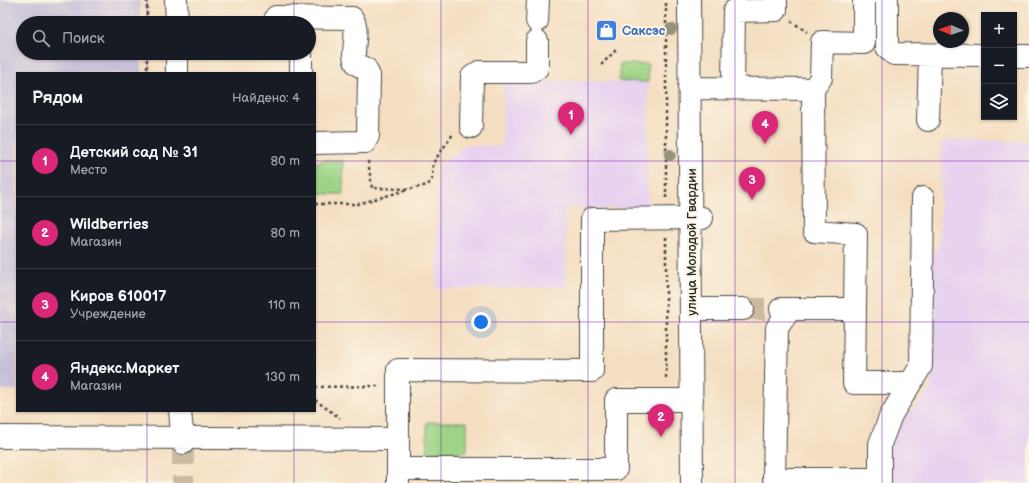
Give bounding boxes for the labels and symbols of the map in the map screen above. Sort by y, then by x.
north arrow [933,12,969,48]
shop icon: Саксэс [593,17,619,43]
place label: Саксэс [622,23,666,39]
pin: 1 [558,102,584,135]
pin: 4 [752,111,778,144]
pin: 3 [739,167,765,200]
street label: улица Молодой Гвардии [684,168,700,316]
your location [471,312,491,332]
pin: 2 [648,404,674,437]

